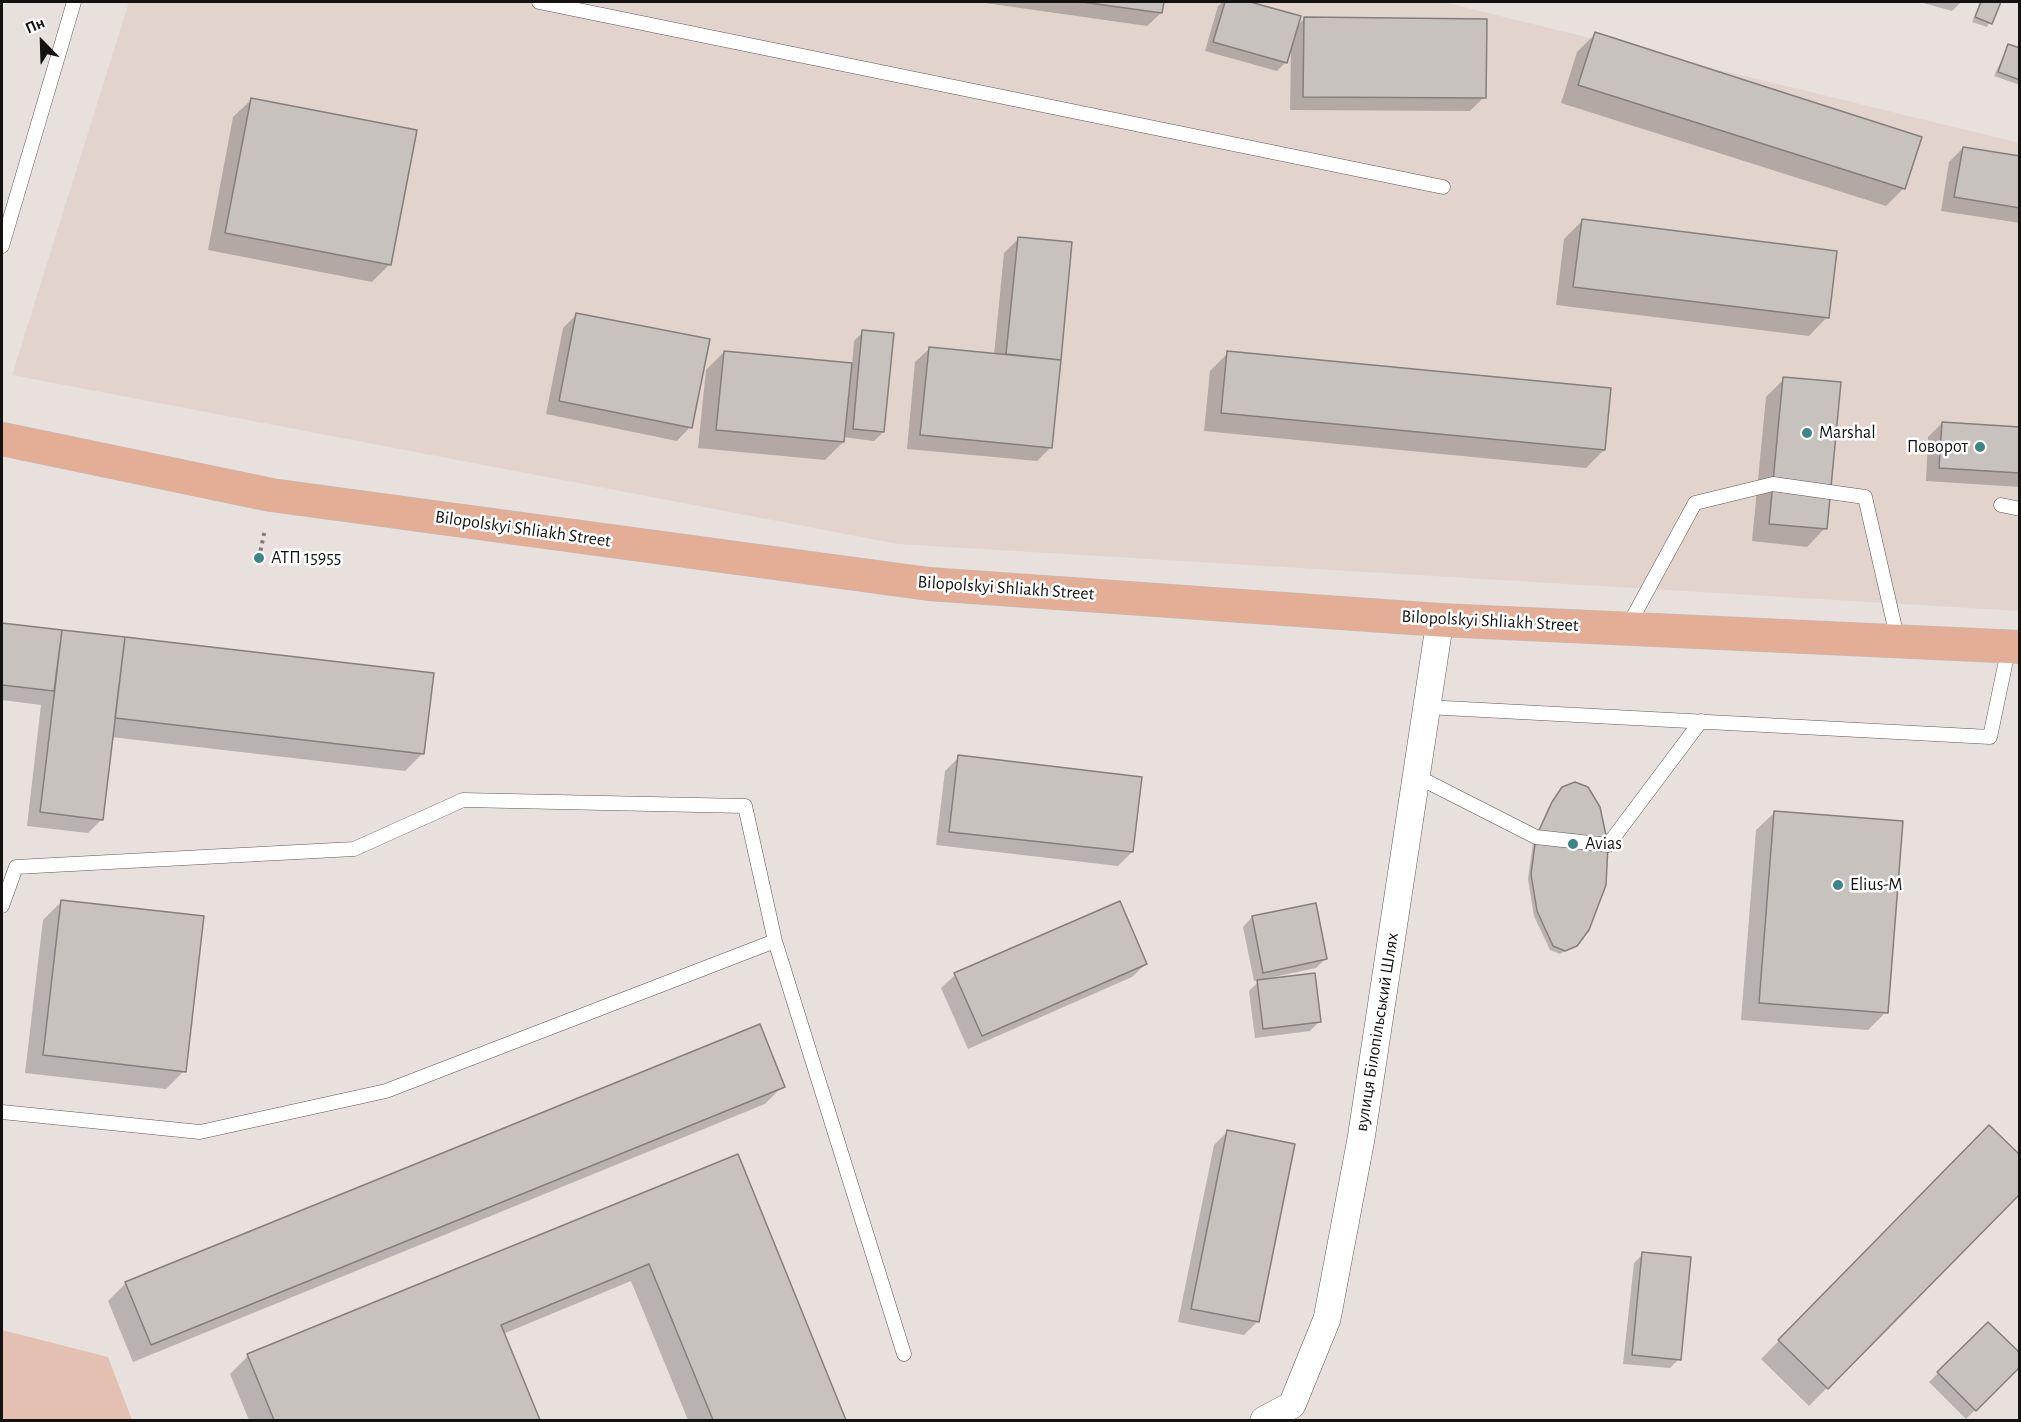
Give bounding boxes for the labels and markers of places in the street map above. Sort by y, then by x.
place label: Marshal [1819,422,1876,444]
marker: Marshal [1800,426,1814,440]
place label: Поворот [1907,436,1968,458]
marker: Поворот [1973,440,1987,454]
place label: АТП 15955 [271,547,341,569]
marker: АТП 15955 [252,551,266,565]
place label: Avias [1585,833,1622,855]
marker: Avias [1566,837,1580,851]
place label: Elius-M [1850,874,1902,896]
marker: Elius-M [1831,878,1845,892]

